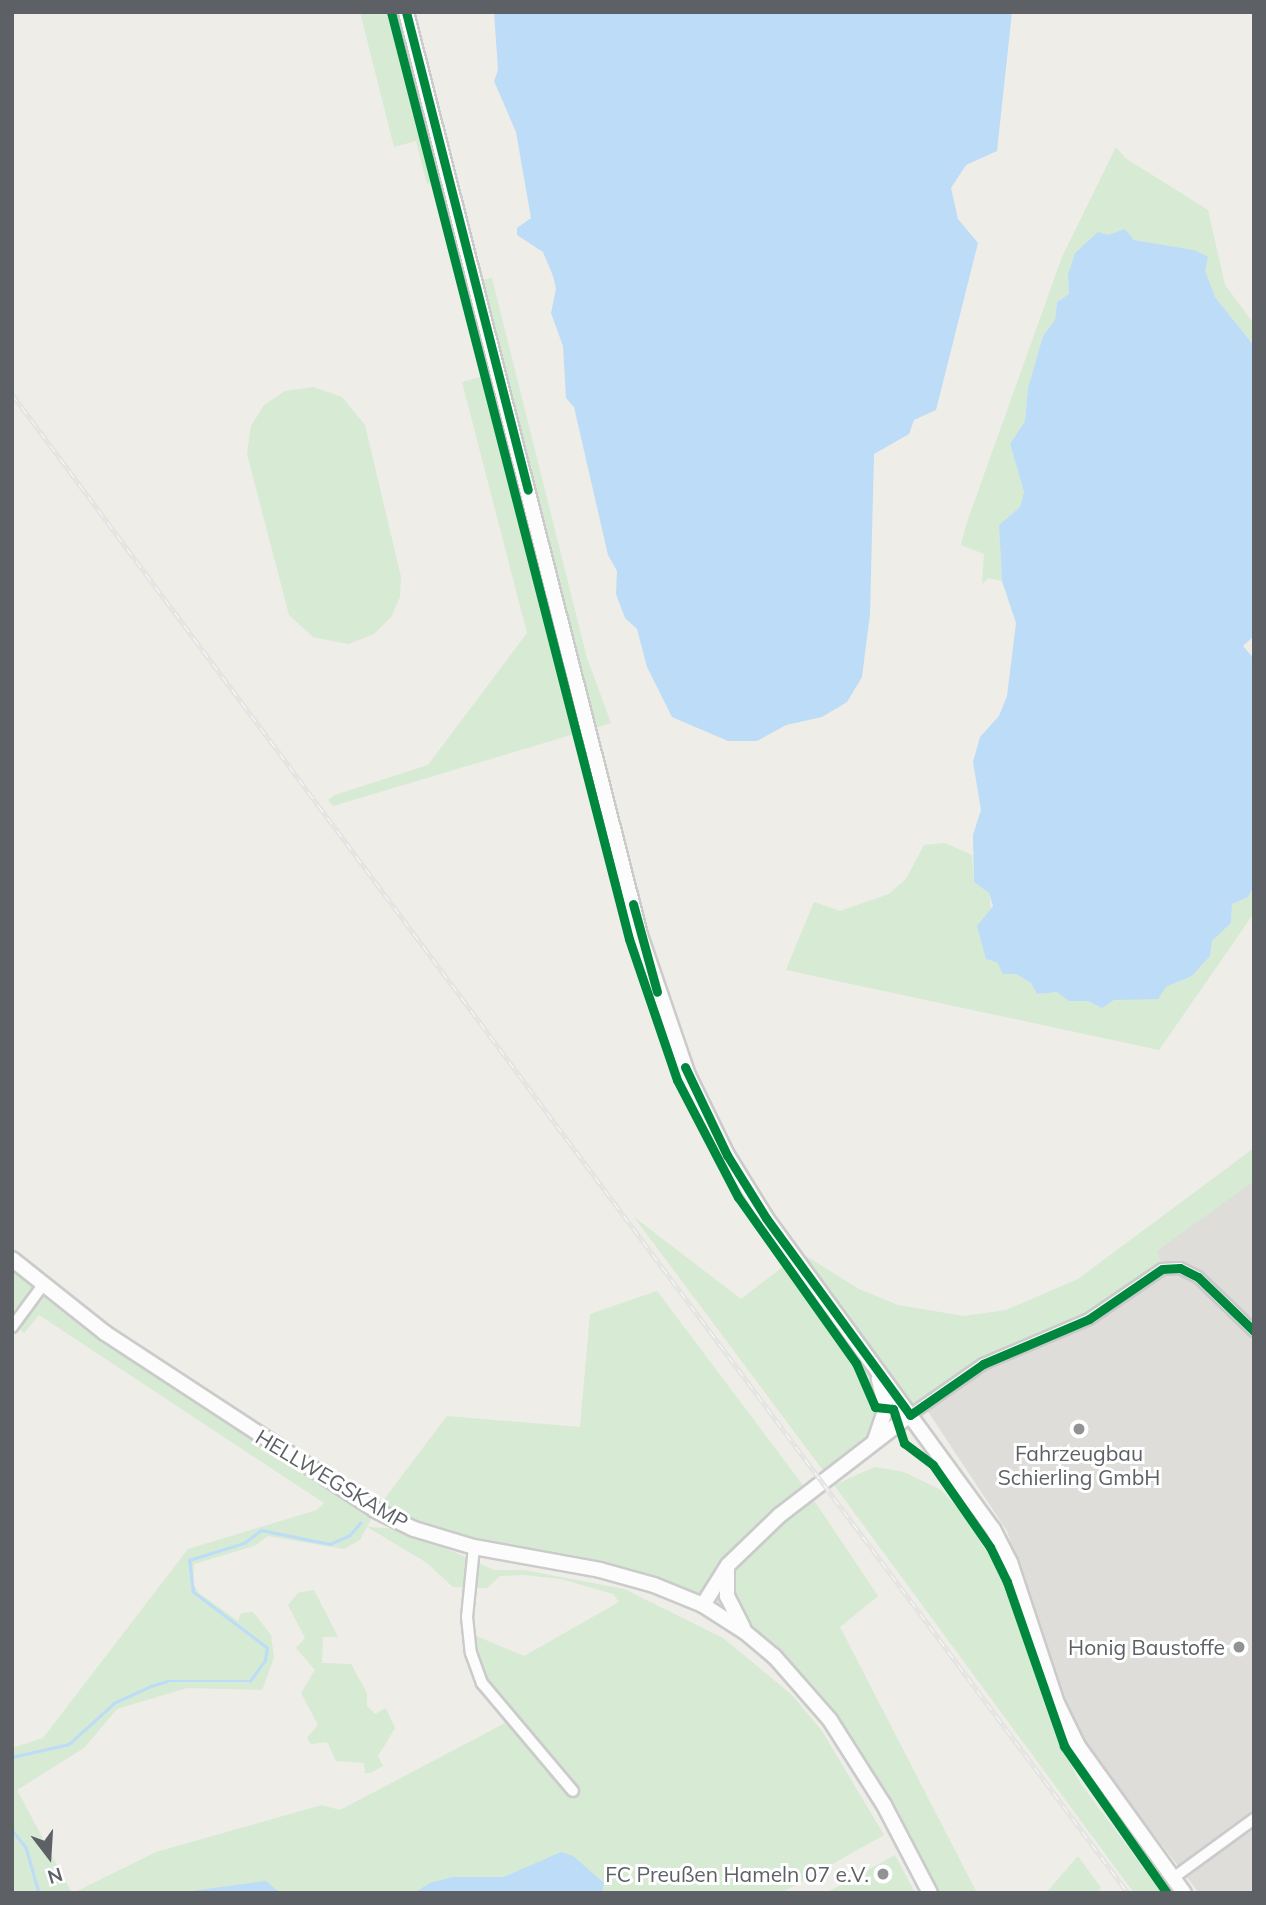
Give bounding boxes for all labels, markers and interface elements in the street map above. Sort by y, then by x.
marker: Fahrzeugbau Schierling GmbH [1071,1421,1087,1437]
street label: HELLWEGSKAMP [251,1424,413,1534]
place label: Fahrzeugbau Schierling GmbH [998,1440,1160,1490]
place label: Honig Baustoffe [1068,1634,1225,1660]
marker: Honig Baustoffe [1231,1639,1247,1655]
north arrow [14,1821,84,1891]
place label: FC Preußen Hameln 07 e.V. [605,1861,869,1887]
text: N [45,1863,66,1890]
marker: FC Preußen Hameln 07 e.V. [875,1866,891,1882]

